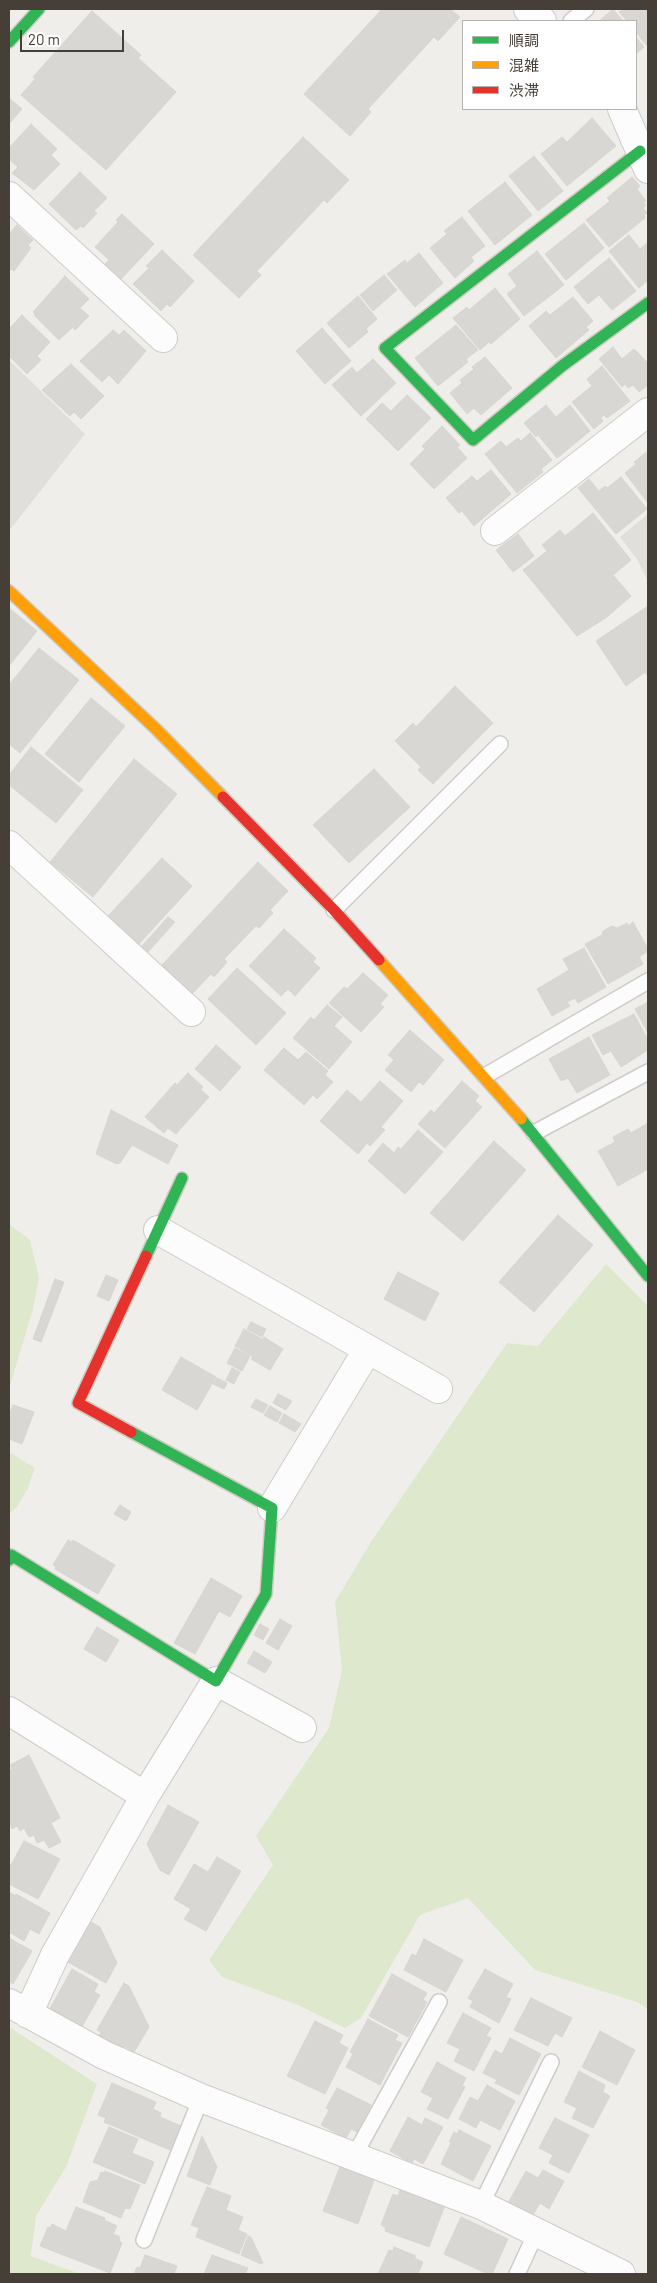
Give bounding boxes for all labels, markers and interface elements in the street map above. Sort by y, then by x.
scale bar [22,20,126,52]
legend [462,20,637,110]
text: 20 m [28,30,60,48]
text: 順調 [509,31,539,49]
text: 混雑 [509,56,539,74]
text: 渋滞 [509,81,539,99]

